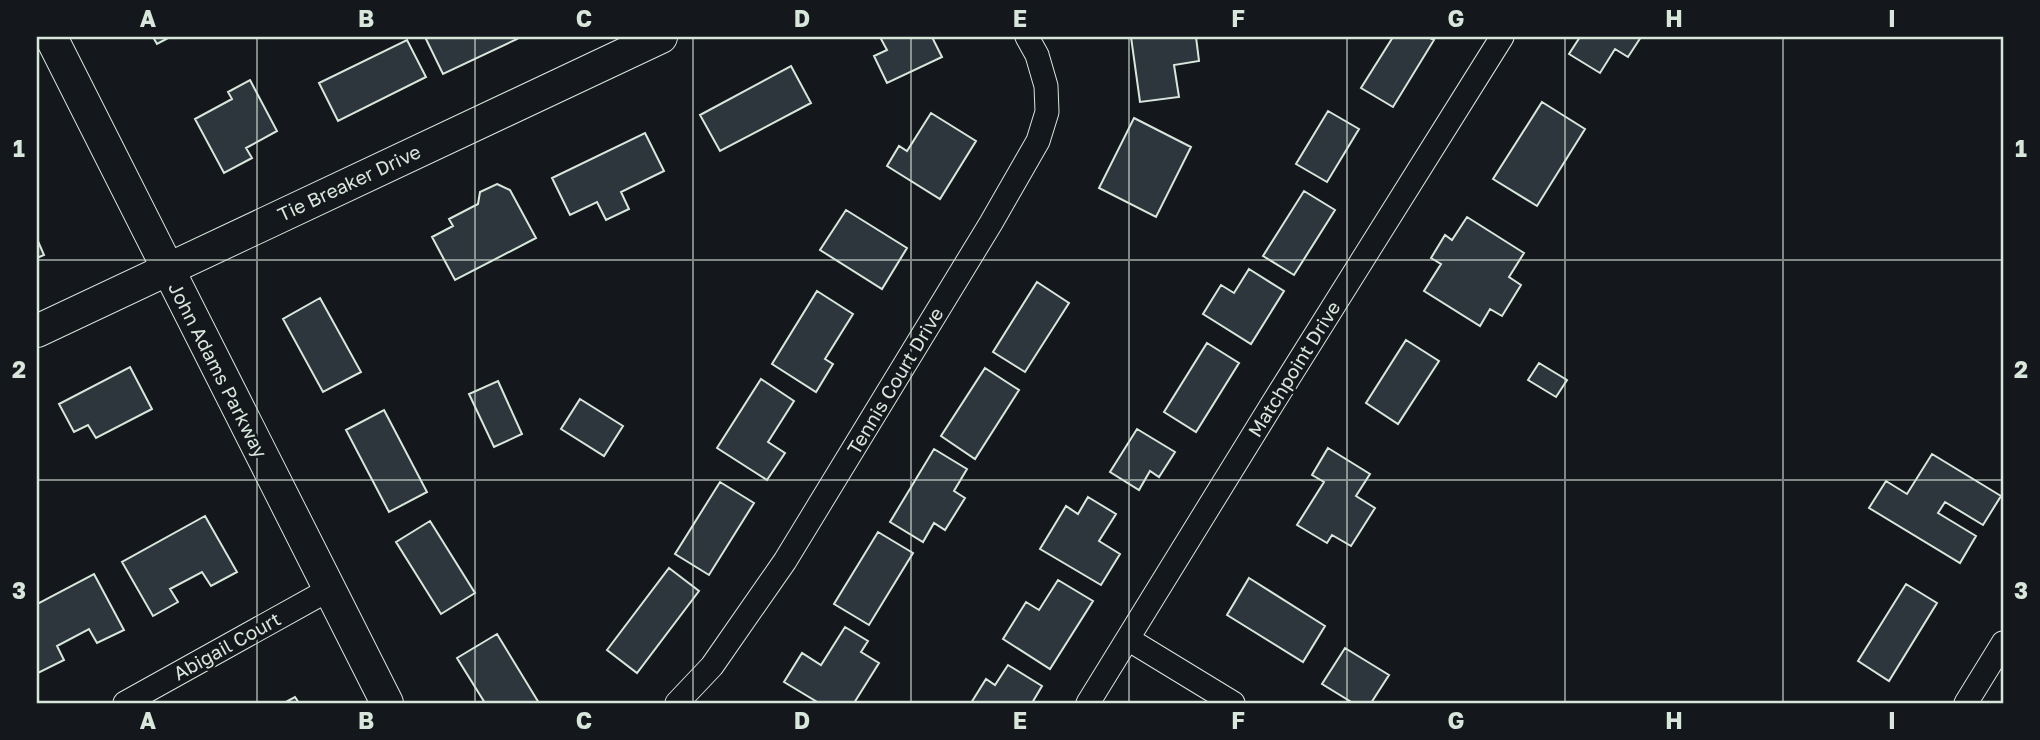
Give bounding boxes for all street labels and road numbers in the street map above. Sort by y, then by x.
street label: Tie Breaker Drive [274,139,424,226]
street label: John Adams Parkway [164,278,273,462]
street label: Matchpoint Drive [1243,297,1345,441]
street label: Tennis Court Drive [842,303,948,458]
street label: Abigail Court [169,607,284,684]

